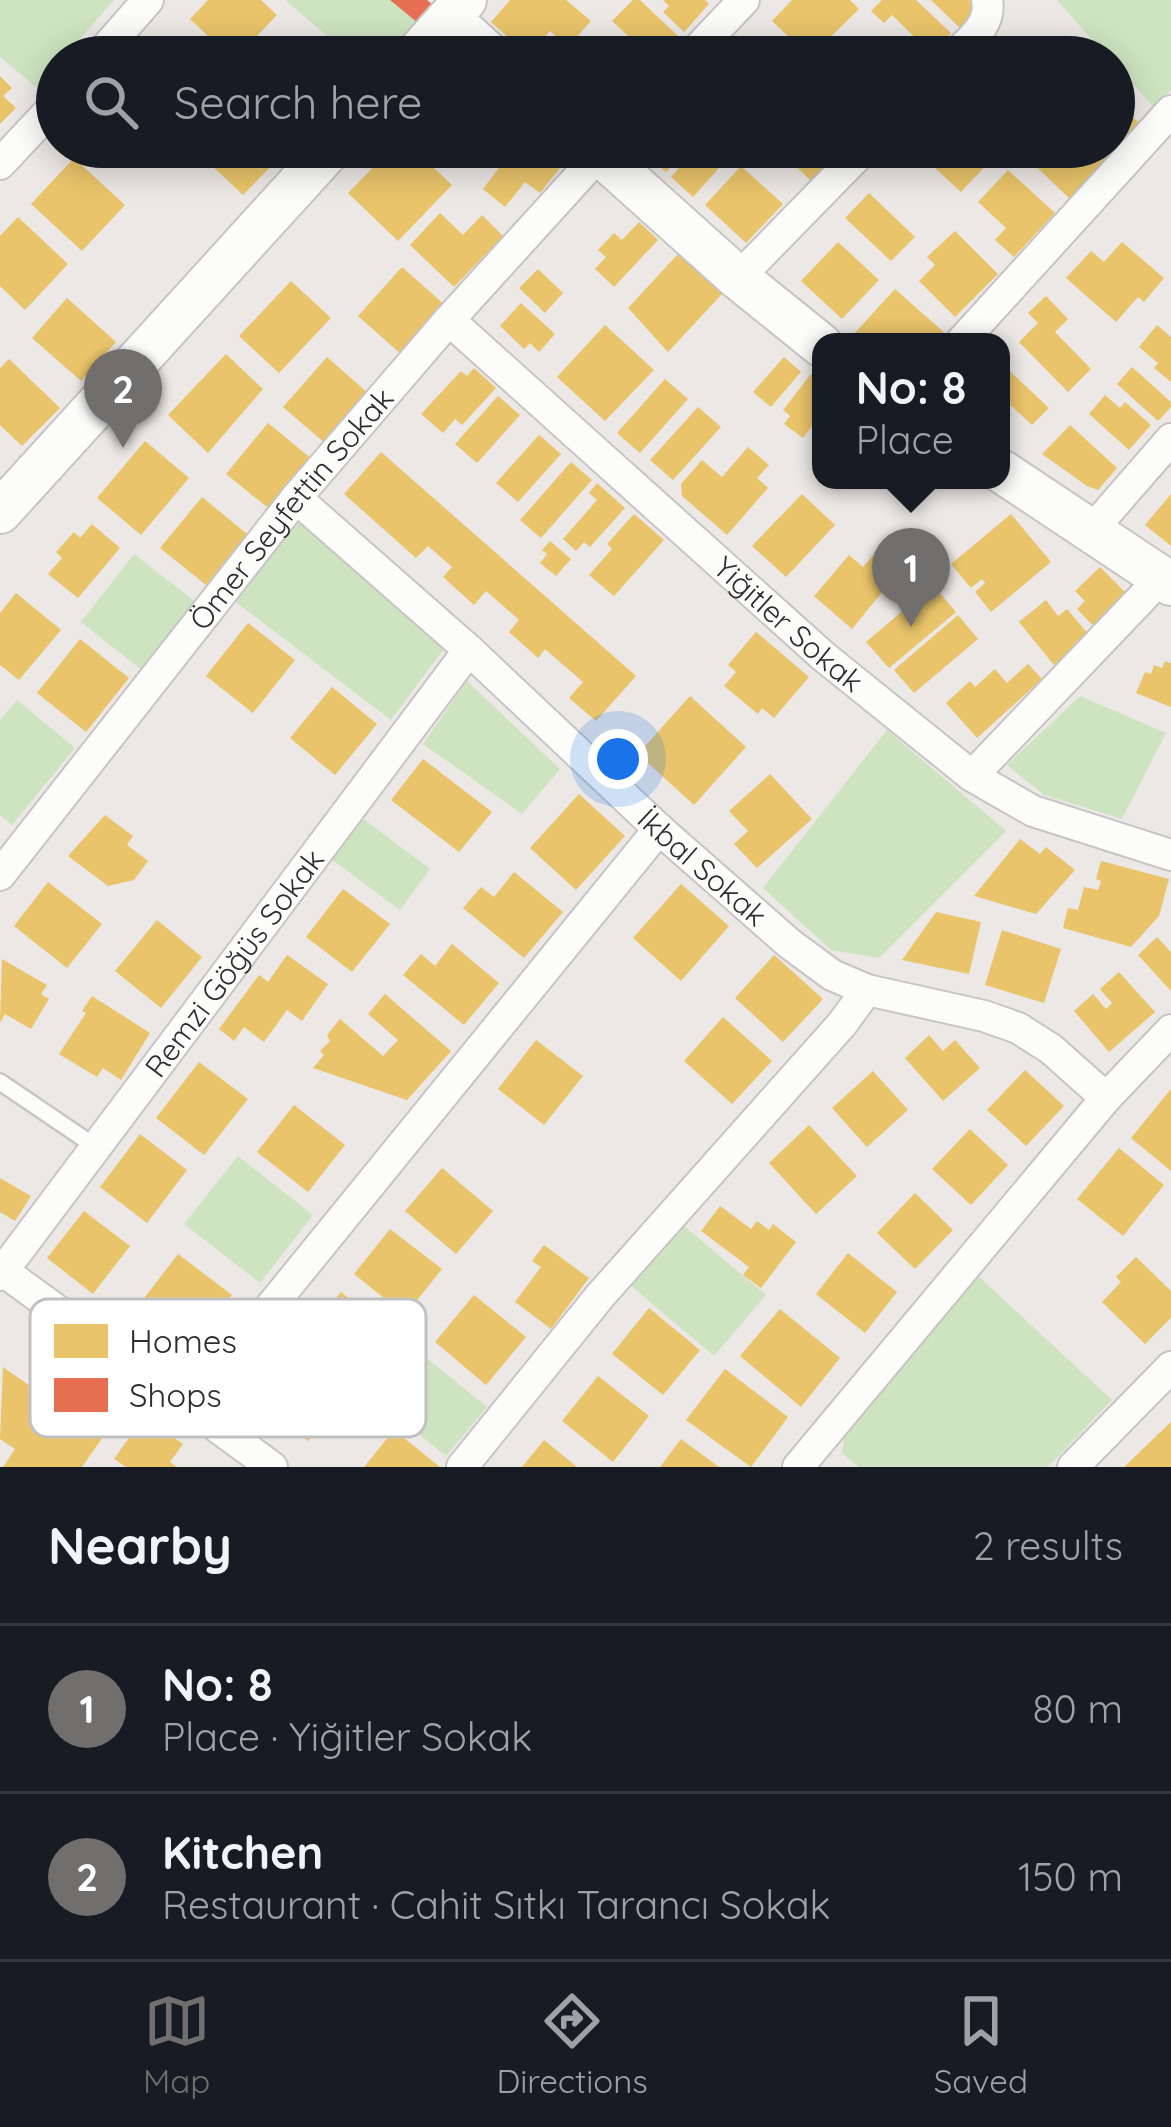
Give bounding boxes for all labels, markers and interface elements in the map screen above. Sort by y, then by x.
search box [36,36,1135,168]
icon: search [78,69,144,135]
text: Search here [174,74,422,130]
popup [812,333,1010,489]
pin: 2 [84,349,162,448]
text: No: 8 [856,359,966,415]
street label: Ömer Seyfettin Sokak [181,380,401,637]
text: Place [856,415,954,464]
pin: 1 [872,528,950,627]
street label: Yiğitler Sokak [706,548,871,700]
your location [588,729,648,789]
street label: İkbal Sokak [630,800,775,934]
street label: Remzi Göğüs Sokak [136,841,332,1085]
legend [30,1299,426,1437]
text: Homes [129,1320,237,1361]
text: Shops [129,1374,222,1415]
text: Nearby [48,1513,232,1577]
text: 2 results [973,1521,1123,1570]
text: No: 8 [162,1656,273,1712]
text: 1 [79,1684,95,1733]
text: 80 m [1033,1684,1123,1733]
text: Place · Yiğitler Sokak [162,1712,532,1761]
text: Kitchen [162,1824,323,1880]
text: 2 [76,1852,98,1901]
text: 150 m [1018,1852,1123,1901]
text: Restaurant · Cahit Sıtkı Tarancı Sokak [162,1880,830,1929]
tab: Map [143,1988,210,2101]
tab: Directions [496,1988,648,2101]
tab: Saved [934,1988,1028,2101]

